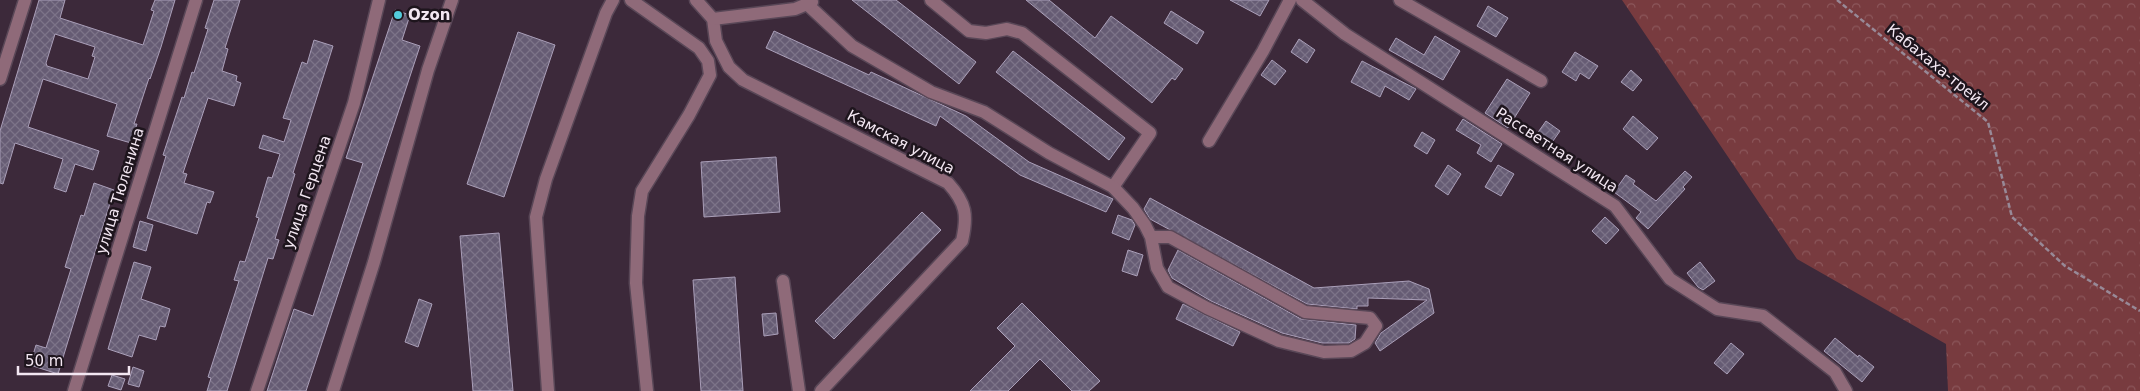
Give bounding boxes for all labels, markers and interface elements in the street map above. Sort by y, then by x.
place label: Ozon [408,6,450,24]
marker: Ozon [392,9,404,21]
street label: Кабахаха-трейл [1883,20,1993,114]
street label: Рассветная улица [1493,104,1621,196]
street label: Камская улица [844,106,958,178]
street label: улица Тюленина [92,125,148,257]
street label: улица Герцена [279,133,335,251]
scale bar [18,344,129,376]
text: 50 m [25,352,63,370]

